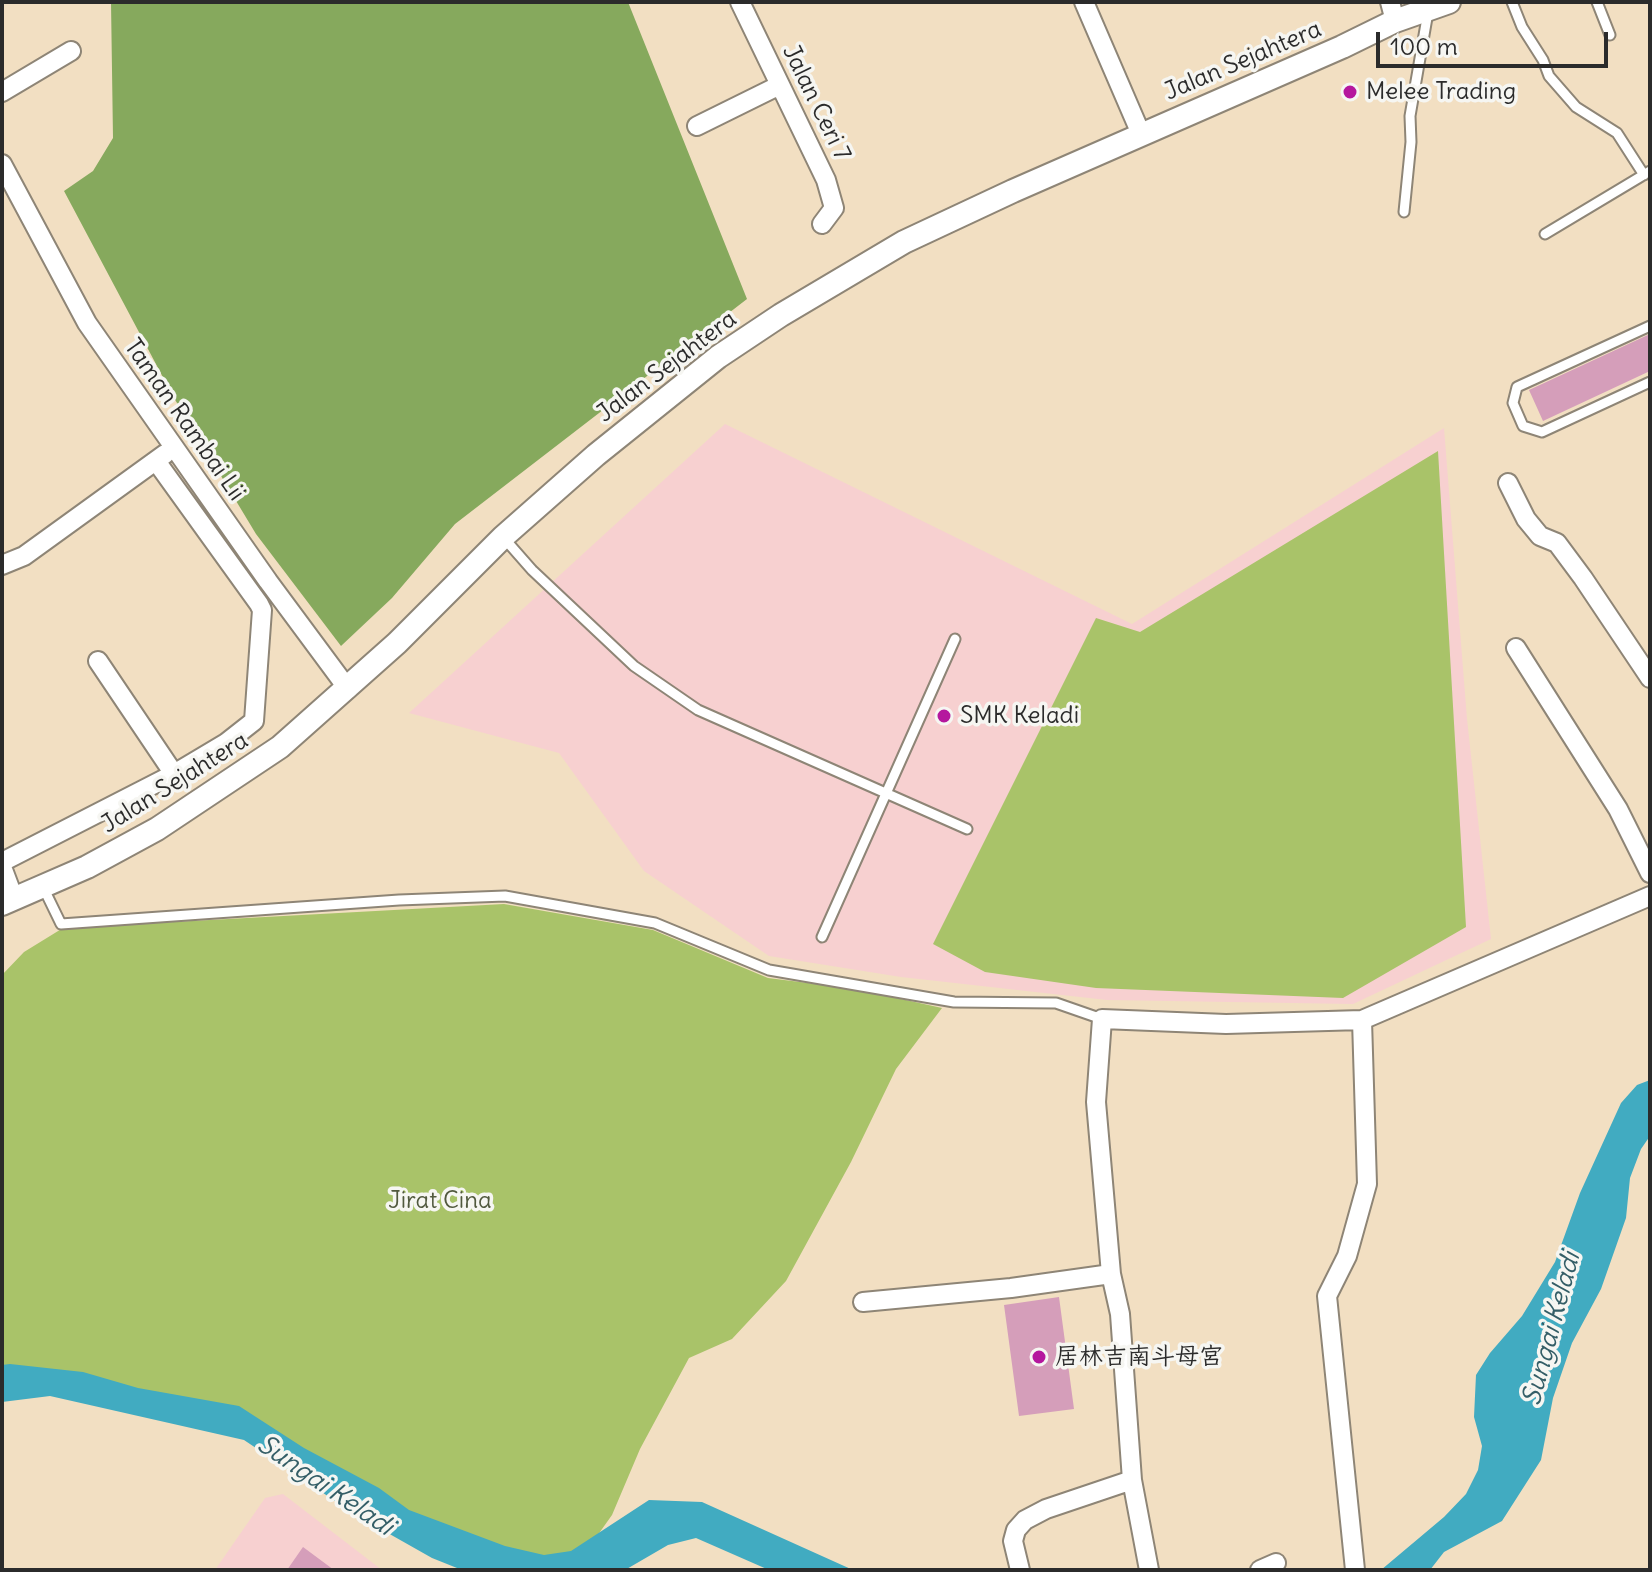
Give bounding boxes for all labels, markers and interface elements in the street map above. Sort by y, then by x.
street label: Jalan Sejahtera [1160,15,1326,107]
scale bar [1380,16,1612,66]
text: 100 m [1390,31,1458,61]
street label: Jalan Ceri 7 [776,40,856,166]
place label: Melee Trading [1366,78,1516,106]
marker: Melee Trading [1341,83,1359,101]
street label: Jalan Sejahtera [591,305,743,429]
street label: Taman Rambai Lii [117,334,251,506]
place label: SMK Keladi [960,702,1079,730]
marker: SMK Keladi [935,707,953,725]
street label: Jalan Sejahtera [96,726,254,840]
park label: Jirat Cina [388,1187,492,1215]
water label: Sungai Keladi [1517,1249,1587,1409]
place label: 居林吉南斗母宫 [1055,1343,1223,1371]
marker: 居林吉南斗母宫 [1030,1348,1048,1366]
water label: Sungai Keladi [251,1429,399,1543]

